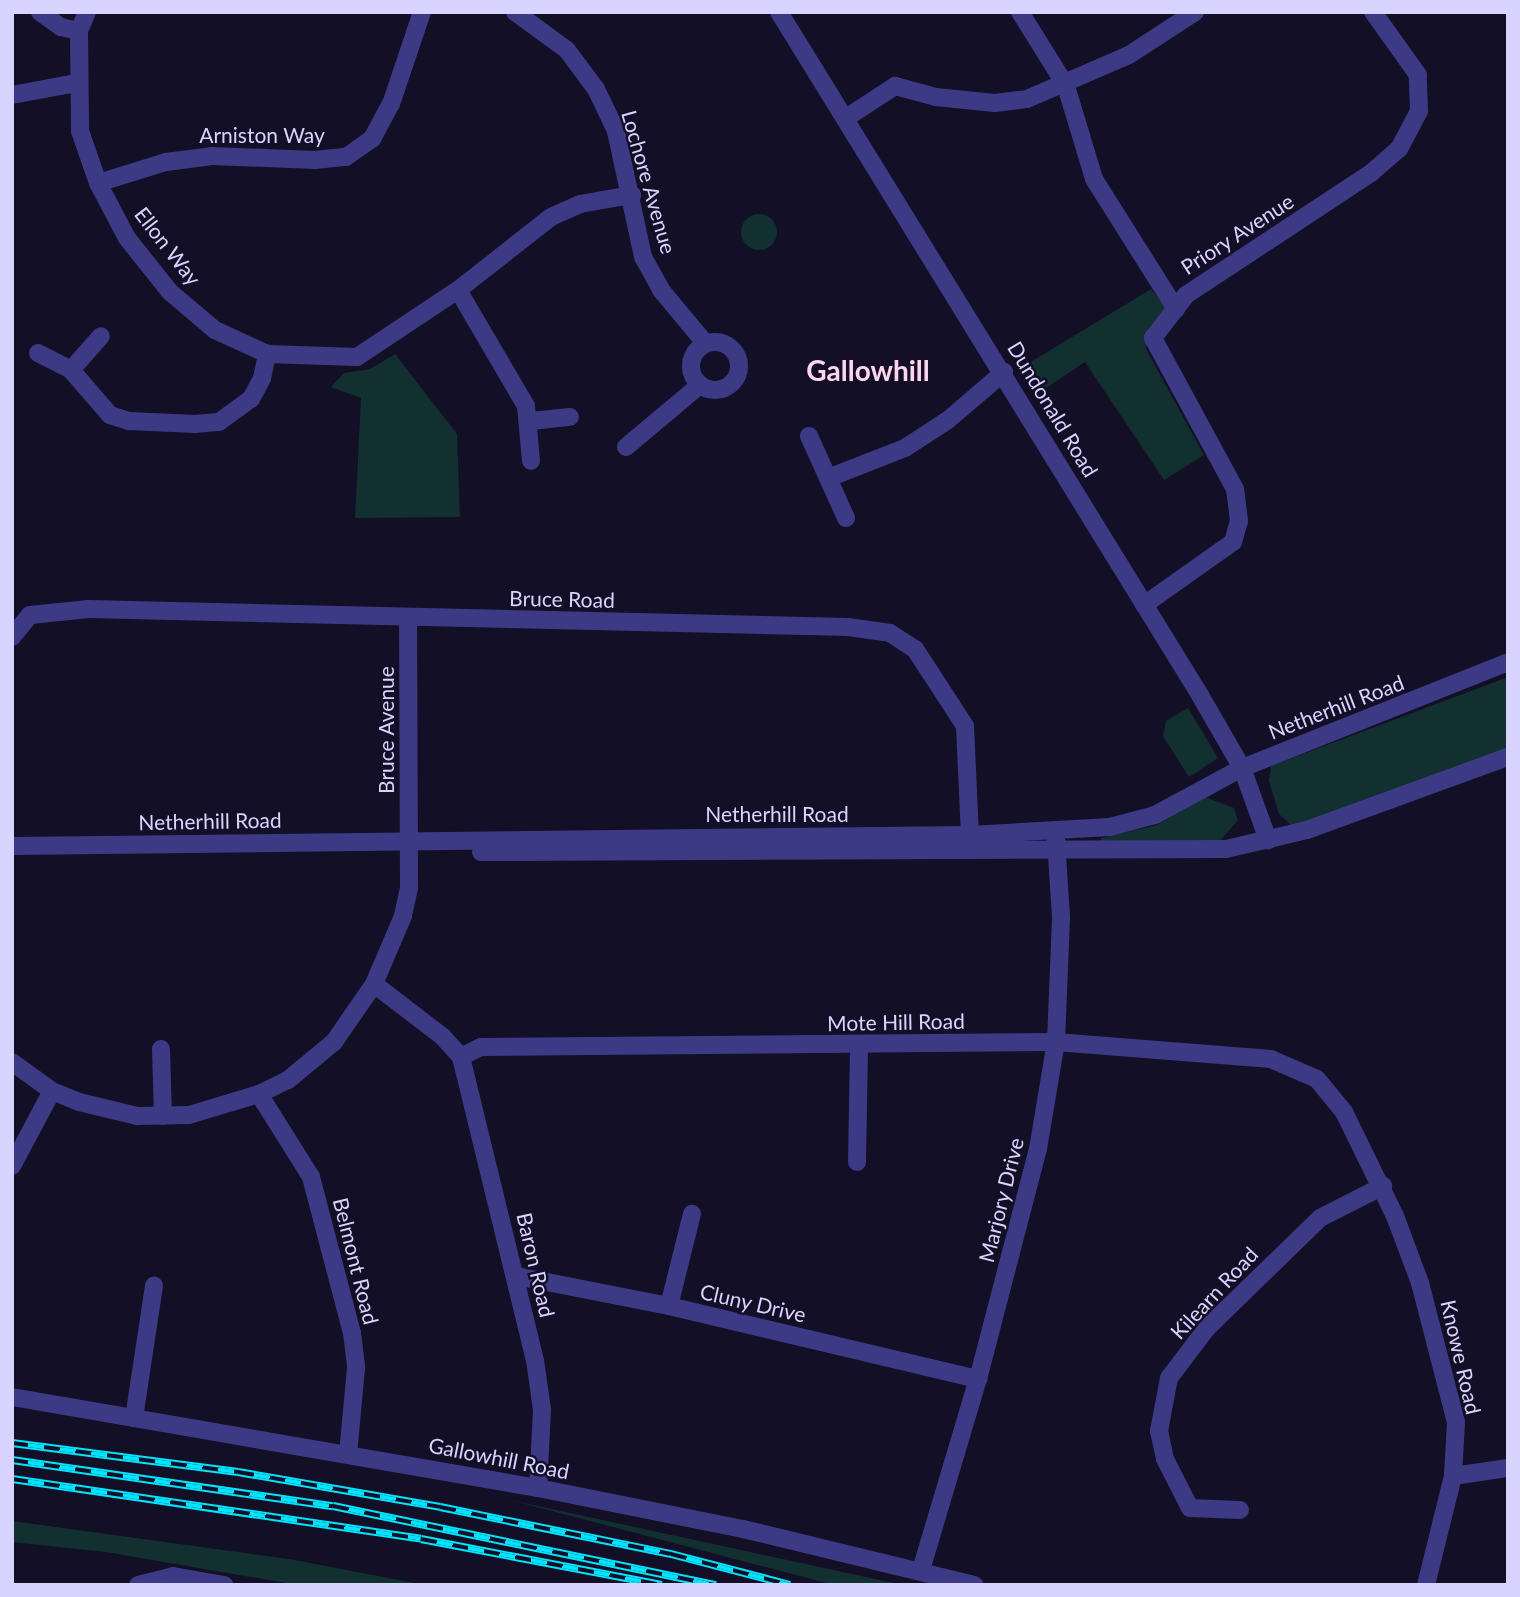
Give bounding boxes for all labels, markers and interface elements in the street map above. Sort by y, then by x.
street label: Lochore Avenue [616,107,682,257]
street label: Arniston Way [199,122,325,148]
street label: Priory Avenue [1175,188,1299,280]
street label: Ellon Way [130,202,206,290]
street label: Dundonald Road [1003,337,1103,481]
district label: Gallowhill [806,353,930,387]
street label: Bruce Road [509,585,615,613]
street label: Bruce Avenue [373,666,399,794]
street label: Netherhill Road [1265,670,1407,744]
street label: Netherhill Road [705,801,849,827]
street label: Netherhill Road [138,807,282,835]
street label: Mote Hill Road [827,1008,965,1036]
street label: Marjory Drive [973,1135,1029,1265]
street label: Belmont Road [328,1195,384,1327]
street label: Baron Road [512,1210,560,1320]
street label: Kilearn Road [1165,1242,1263,1344]
street label: Cluny Drive [697,1279,809,1327]
street label: Knowe Road [1436,1297,1486,1417]
street label: Gallowhill Road [427,1432,571,1484]

